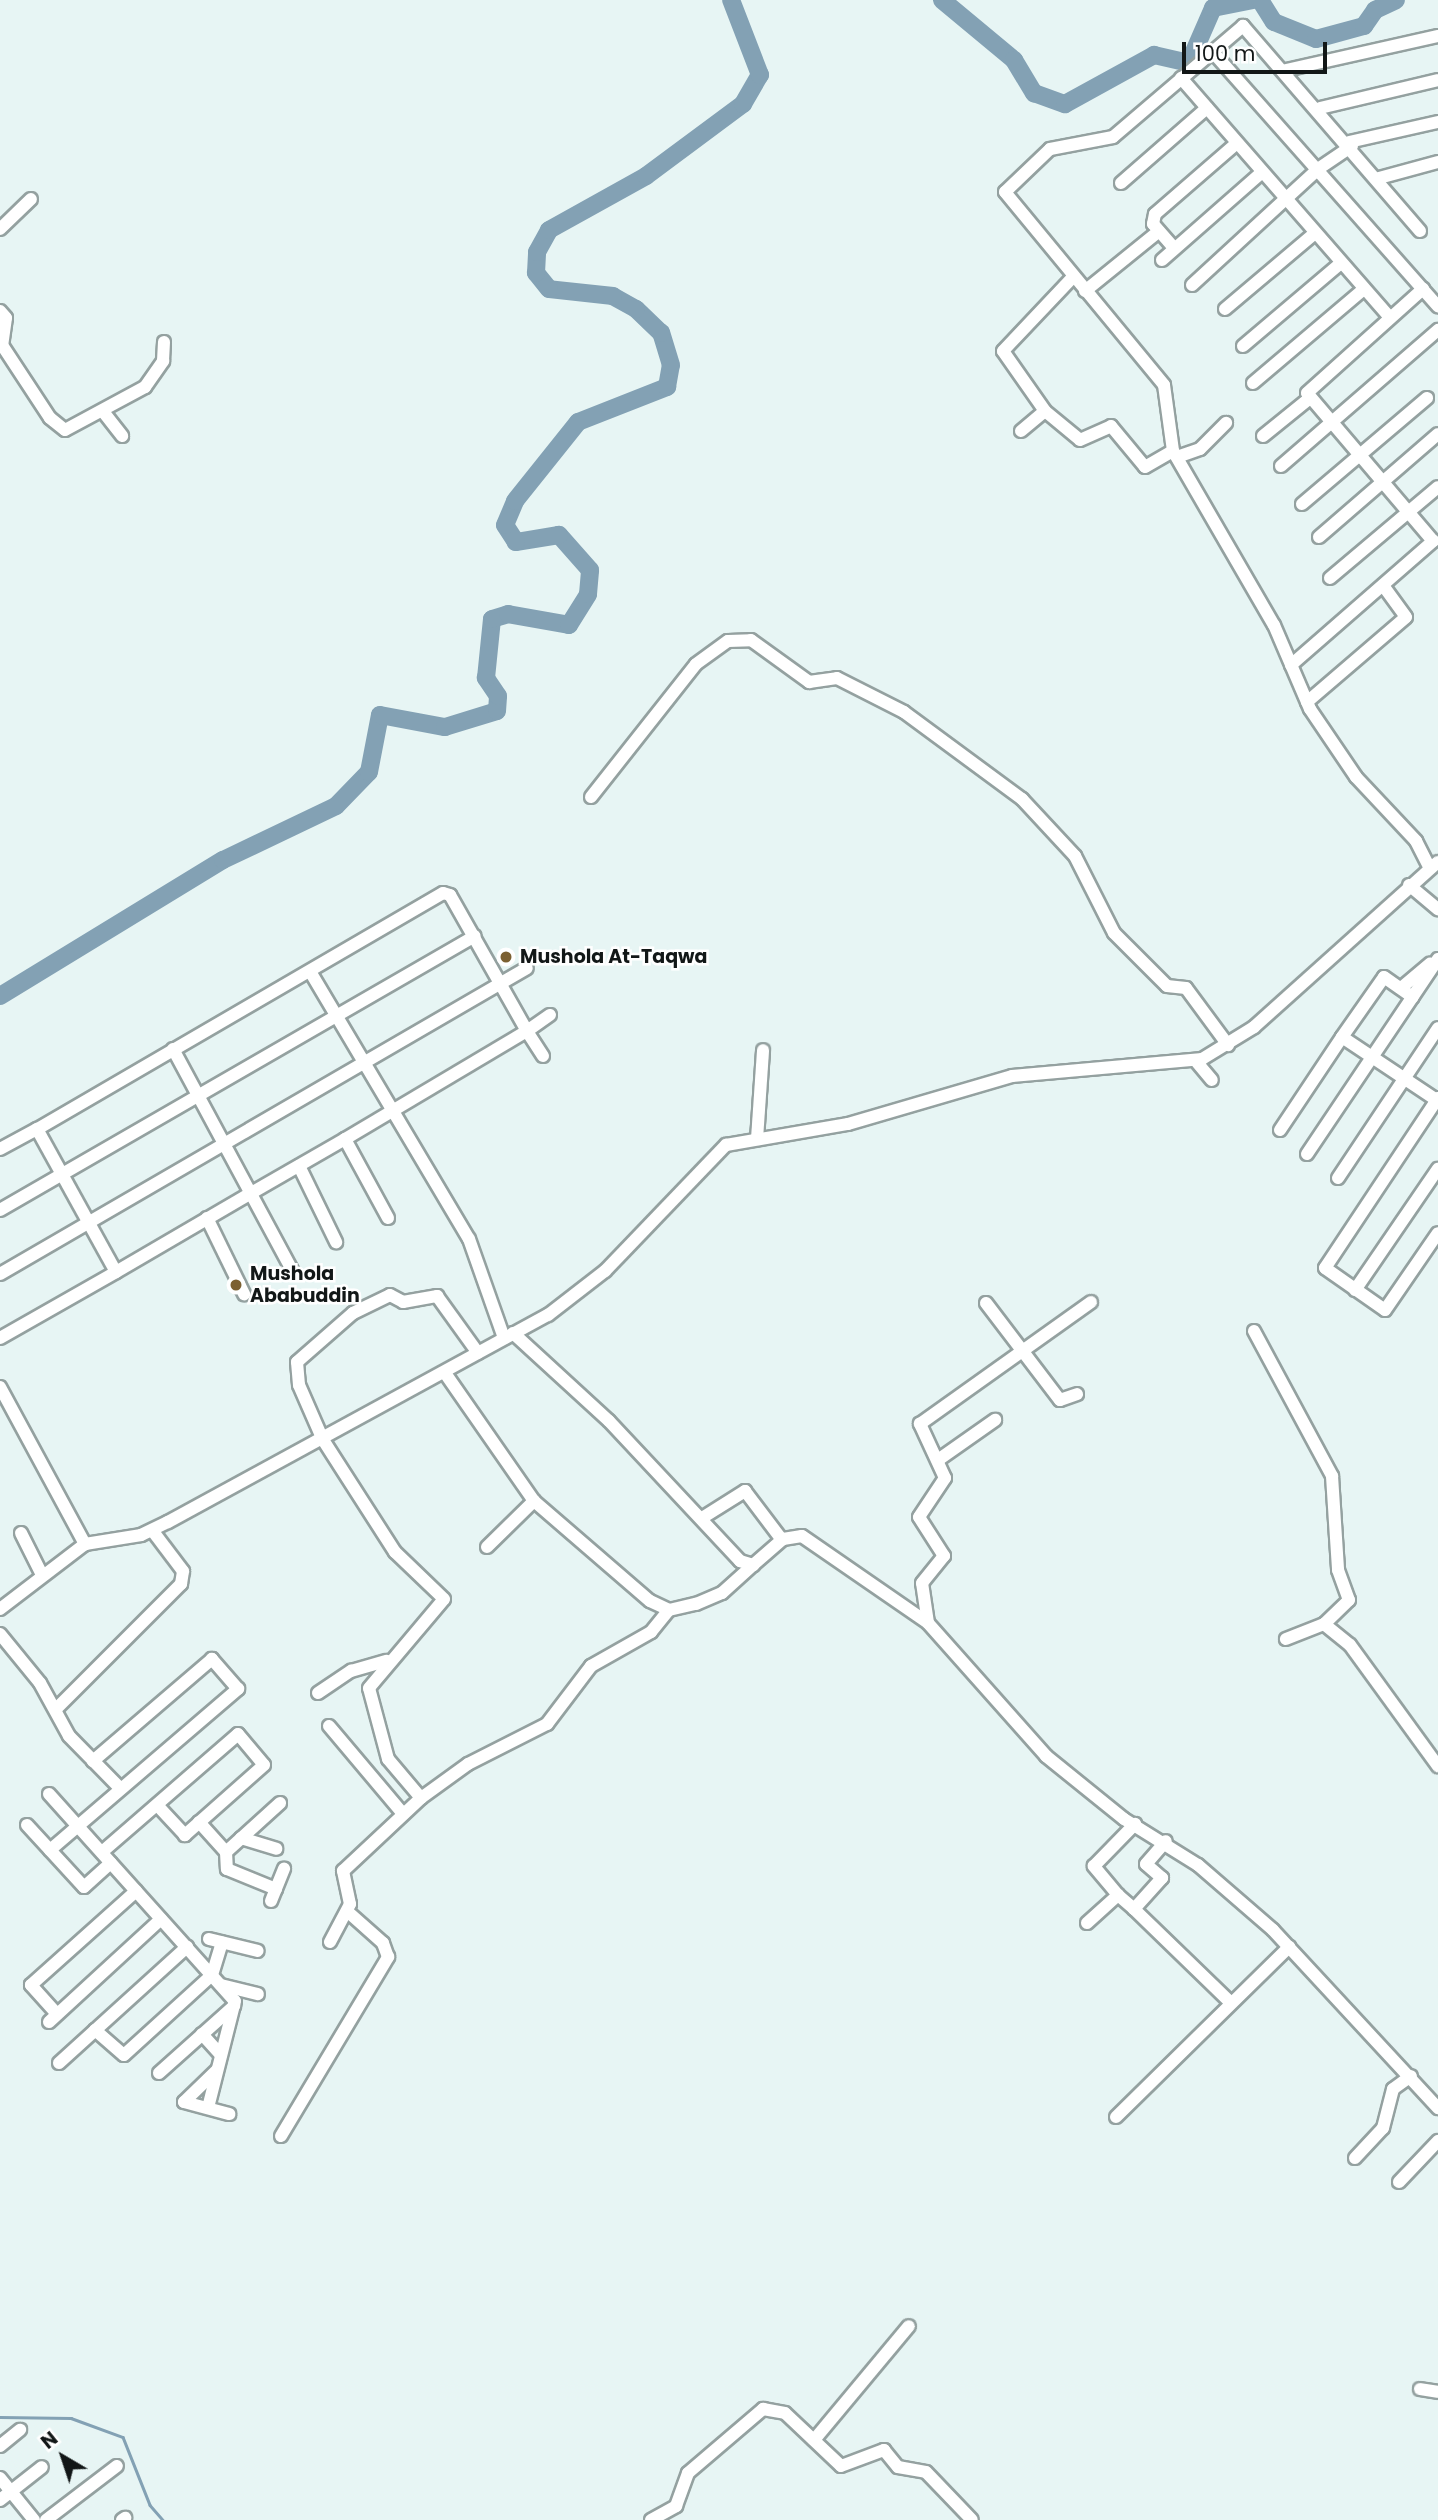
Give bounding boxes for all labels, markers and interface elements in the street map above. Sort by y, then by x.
scale bar [1186,28,1331,72]
text: 100 m [1195,39,1255,68]
place label: Mushola At-Taqwa [520,946,707,968]
marker: Mushola At-Taqwa [498,949,514,965]
place label: Mushola Ababuddin [250,1263,360,1307]
marker: Mushola Ababuddin [228,1277,244,1293]
north arrow [28,2422,98,2492]
text: N [35,2425,64,2455]

